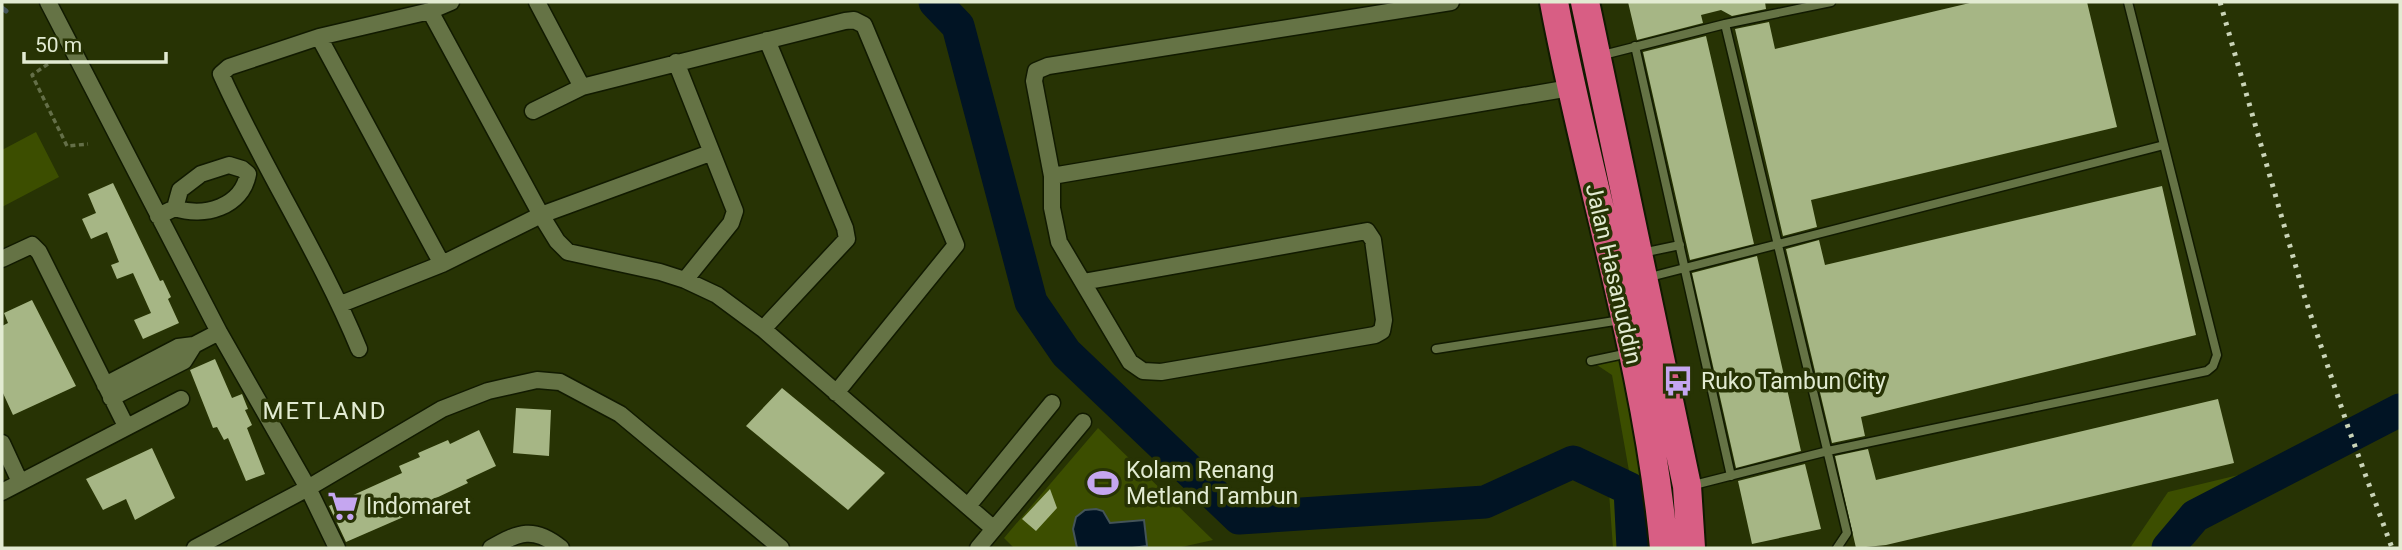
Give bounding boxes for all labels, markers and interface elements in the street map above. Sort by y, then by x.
scale bar [24,21,166,65]
text: 50 m [35,33,82,57]
street label: Jalan Hasanuddin [1580,181,1647,367]
bus stop icon: Ruko Tambun City [1661,364,1695,398]
place label: Ruko Tambun City [1701,368,1886,395]
district label: METLAND [263,397,387,425]
place label: Kolam Renang Metland Tambun [1126,457,1298,510]
sports icon: Kolam Renang Metland Tambun [1086,466,1120,500]
supermarket icon: Indomaret [326,489,360,523]
place label: Indomaret [366,493,471,520]

